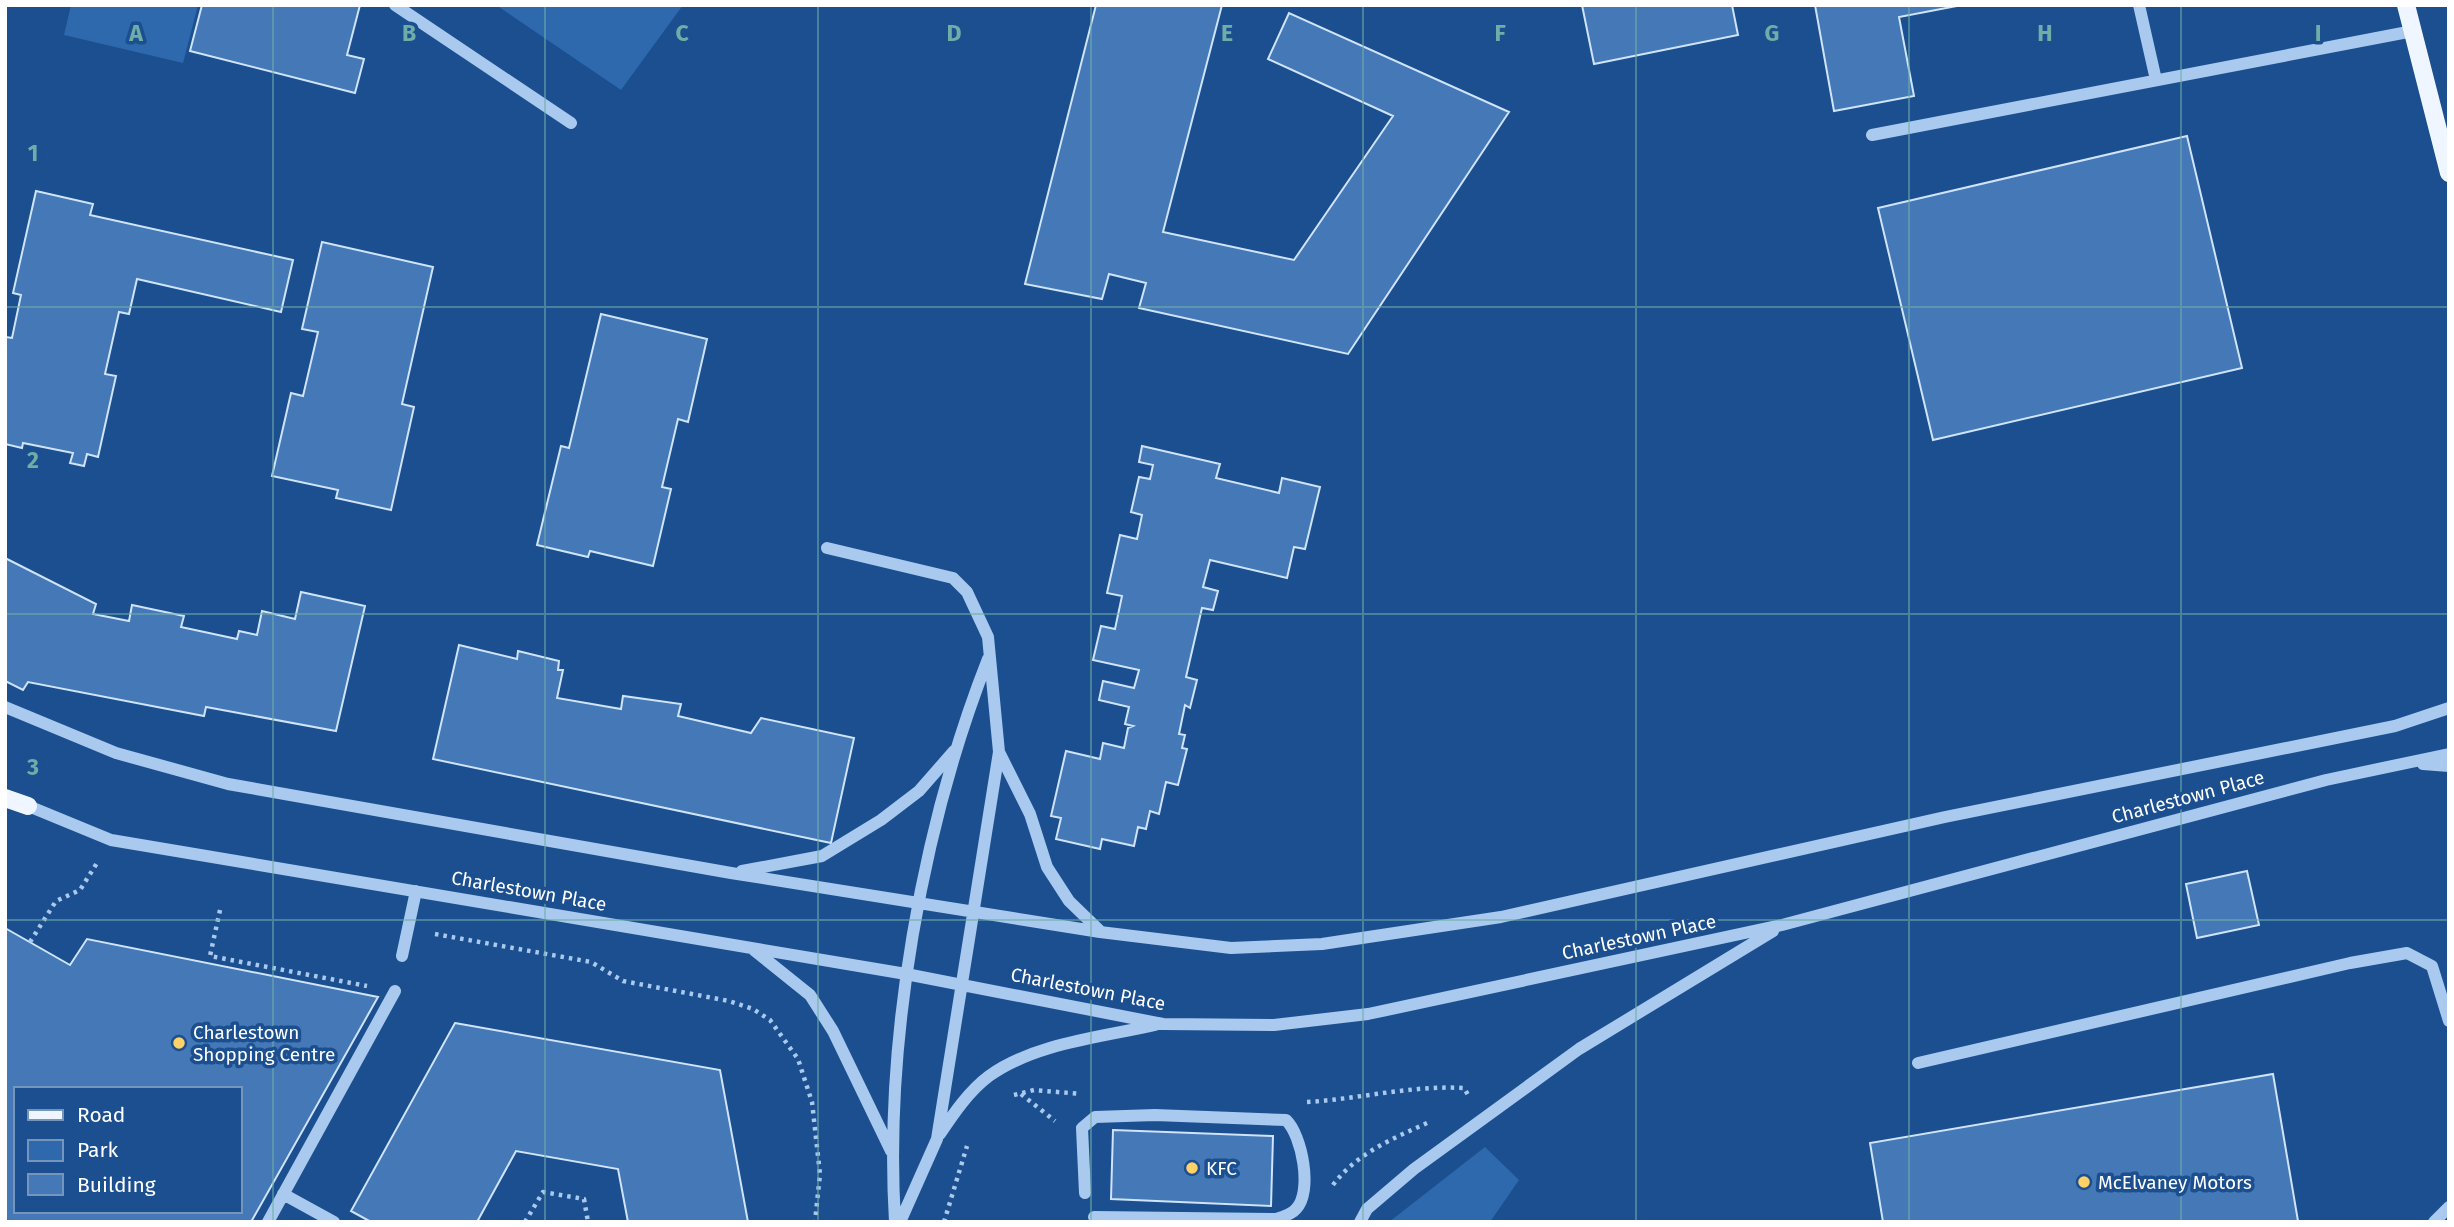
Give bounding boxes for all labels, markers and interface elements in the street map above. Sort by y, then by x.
text: A [128,19,143,47]
text: B [402,19,416,47]
text: C [675,19,689,47]
text: D [947,19,962,47]
text: E [1221,19,1233,47]
text: F [1494,19,1506,47]
text: G [1765,19,1779,47]
text: H [2037,19,2053,47]
text: I [2315,19,2321,47]
text: 1 [28,139,38,167]
text: 2 [27,446,39,474]
text: 3 [26,753,39,781]
street label: Charlestown Place [2109,766,2267,828]
street label: Charlestown Place [450,866,608,916]
street label: Charlestown Place [1560,909,1718,965]
street label: Charlestown Place [1009,963,1167,1015]
place label: Charlestown Shopping Centre [193,1021,335,1066]
marker: Charlestown Shopping Centre [171,1035,187,1051]
legend [14,1087,242,1213]
text: Road [77,1102,125,1128]
text: Park [77,1137,119,1163]
place label: KFC [1206,1157,1237,1180]
marker: KFC [1184,1160,1200,1176]
place label: McElvaney Motors [2098,1171,2252,1194]
text: Building [77,1172,156,1198]
marker: McElvaney Motors [2076,1174,2092,1190]

